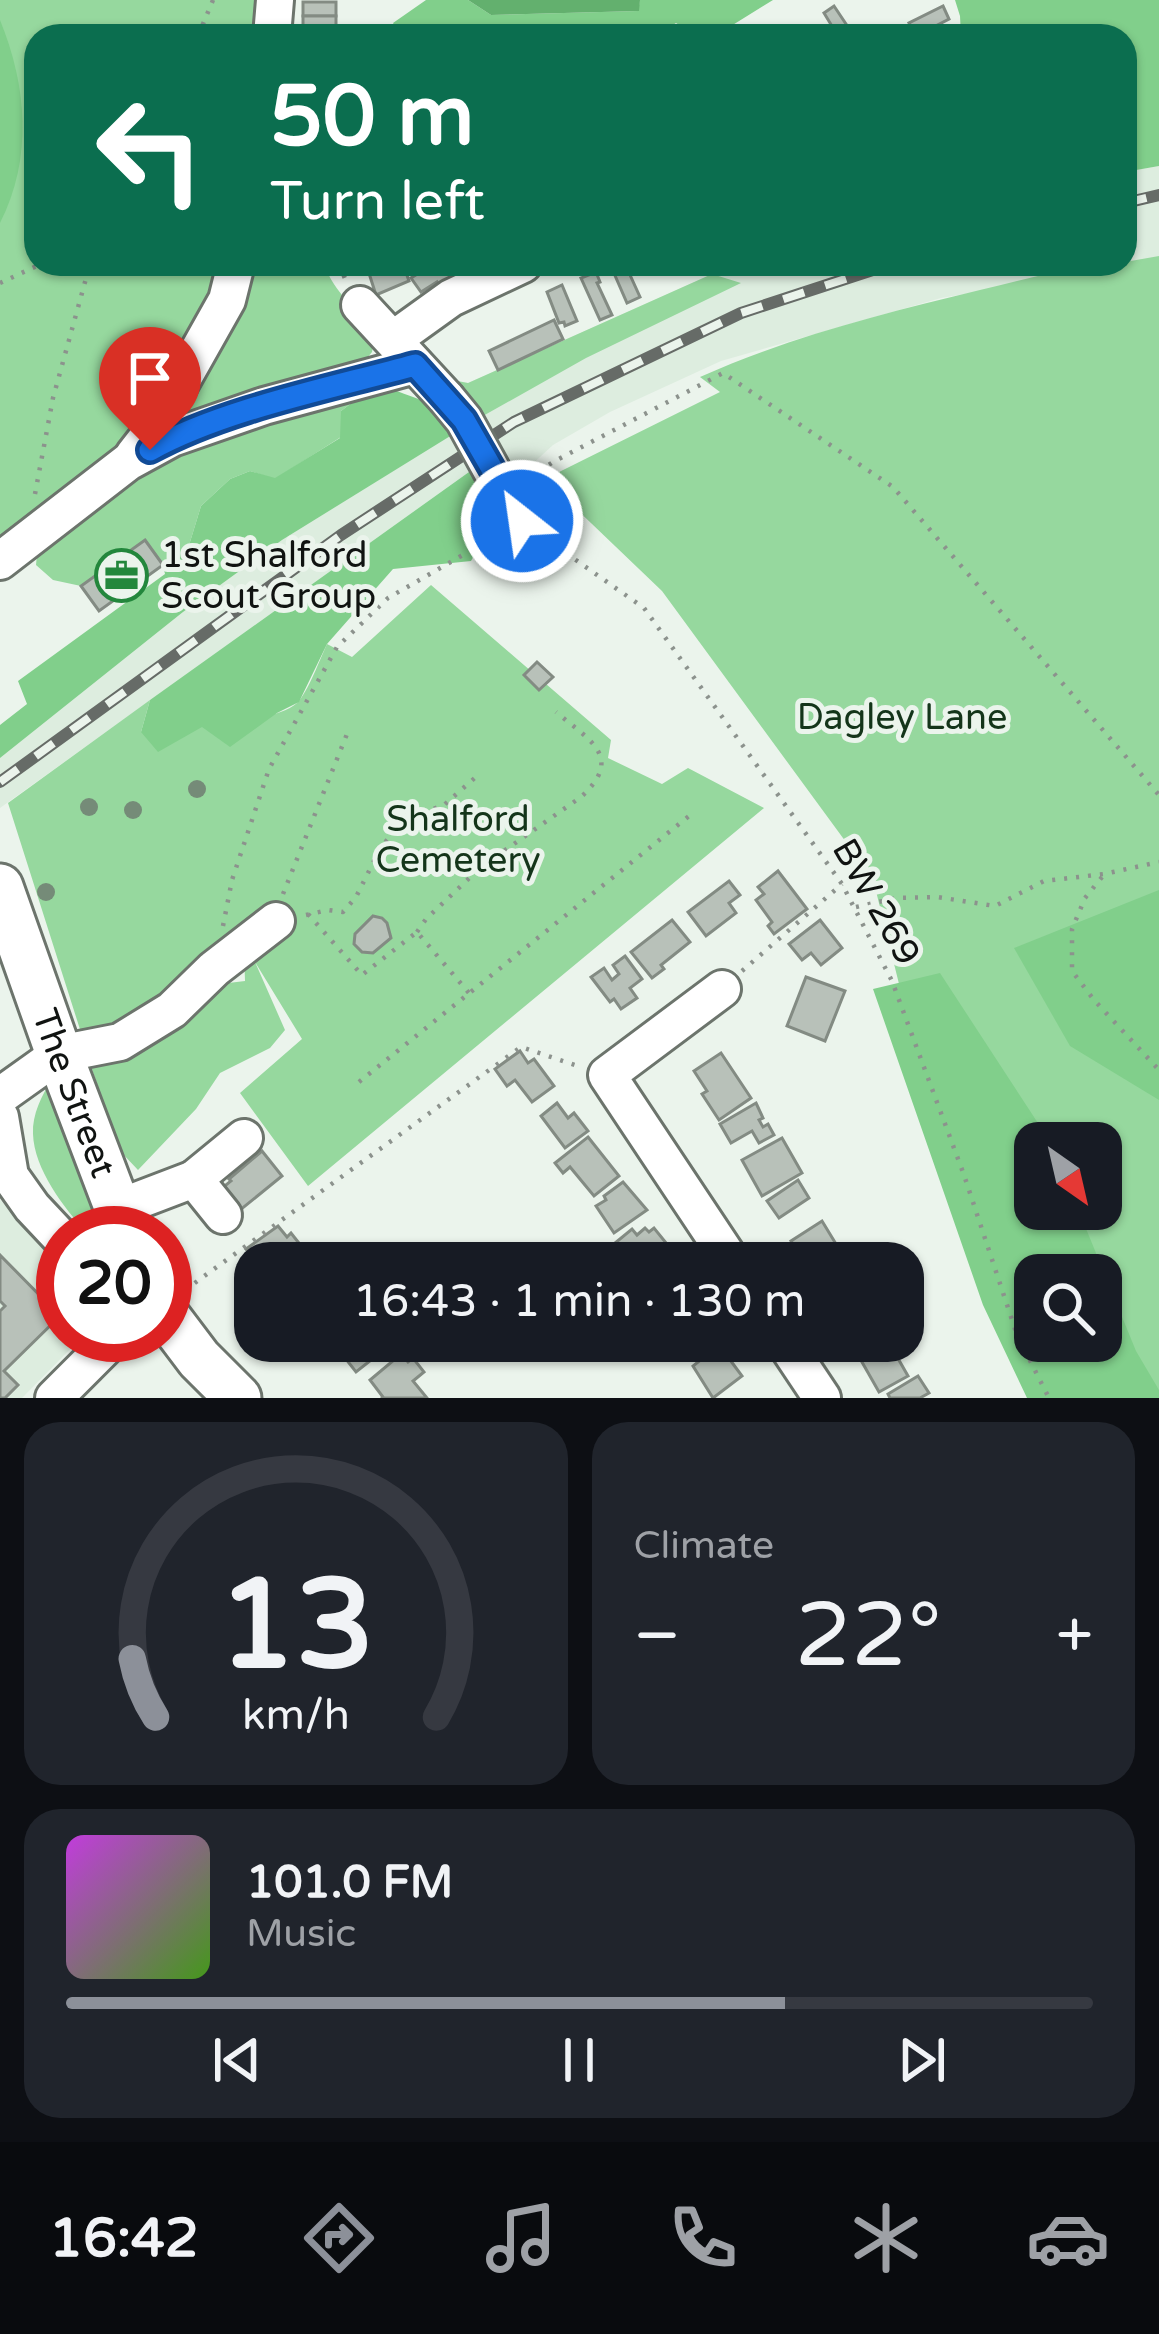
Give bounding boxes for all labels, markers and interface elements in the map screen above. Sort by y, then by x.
text: 50 m [270,67,474,168]
icon: left [72,72,228,228]
text: Turn left [270,169,485,234]
pin [99,327,201,450]
icon: arrive [117,345,183,411]
position arrow [459,458,585,584]
place label: 1st Shalford Scout Group [161,534,376,618]
office icon: 1st Shalford Scout Group [94,548,150,604]
park label: Dagley Lane [797,696,1007,739]
park label: Shalford Cemetery [375,798,541,882]
street label: BW 269 [823,831,929,973]
street label: The Street [23,1003,125,1183]
north arrow [1014,1122,1122,1230]
map controls [1014,1122,1122,1362]
speed limit sign: 20 [36,1206,192,1362]
button: search [1014,1254,1122,1362]
text: 16:43 · 1 min · 130 m [353,1275,805,1329]
text: Climate [634,1522,774,1569]
text: 13 [217,1551,374,1702]
text: 22° [795,1582,942,1691]
text: − [634,1596,681,1676]
text: + [1056,1596,1093,1676]
text: km/h [242,1689,350,1740]
text: 101.0 FM [246,1856,453,1910]
text: Music [246,1910,356,1957]
icon: previous [204,2027,270,2093]
icon: pause [546,2027,612,2093]
icon: next [889,2027,955,2093]
icon: directions [297,2196,381,2280]
icon: music [479,2196,563,2280]
icon: phone [661,2196,745,2280]
icon: climate [844,2196,928,2280]
icon: car [1026,2196,1110,2280]
text: 16:42 [49,2206,199,2271]

